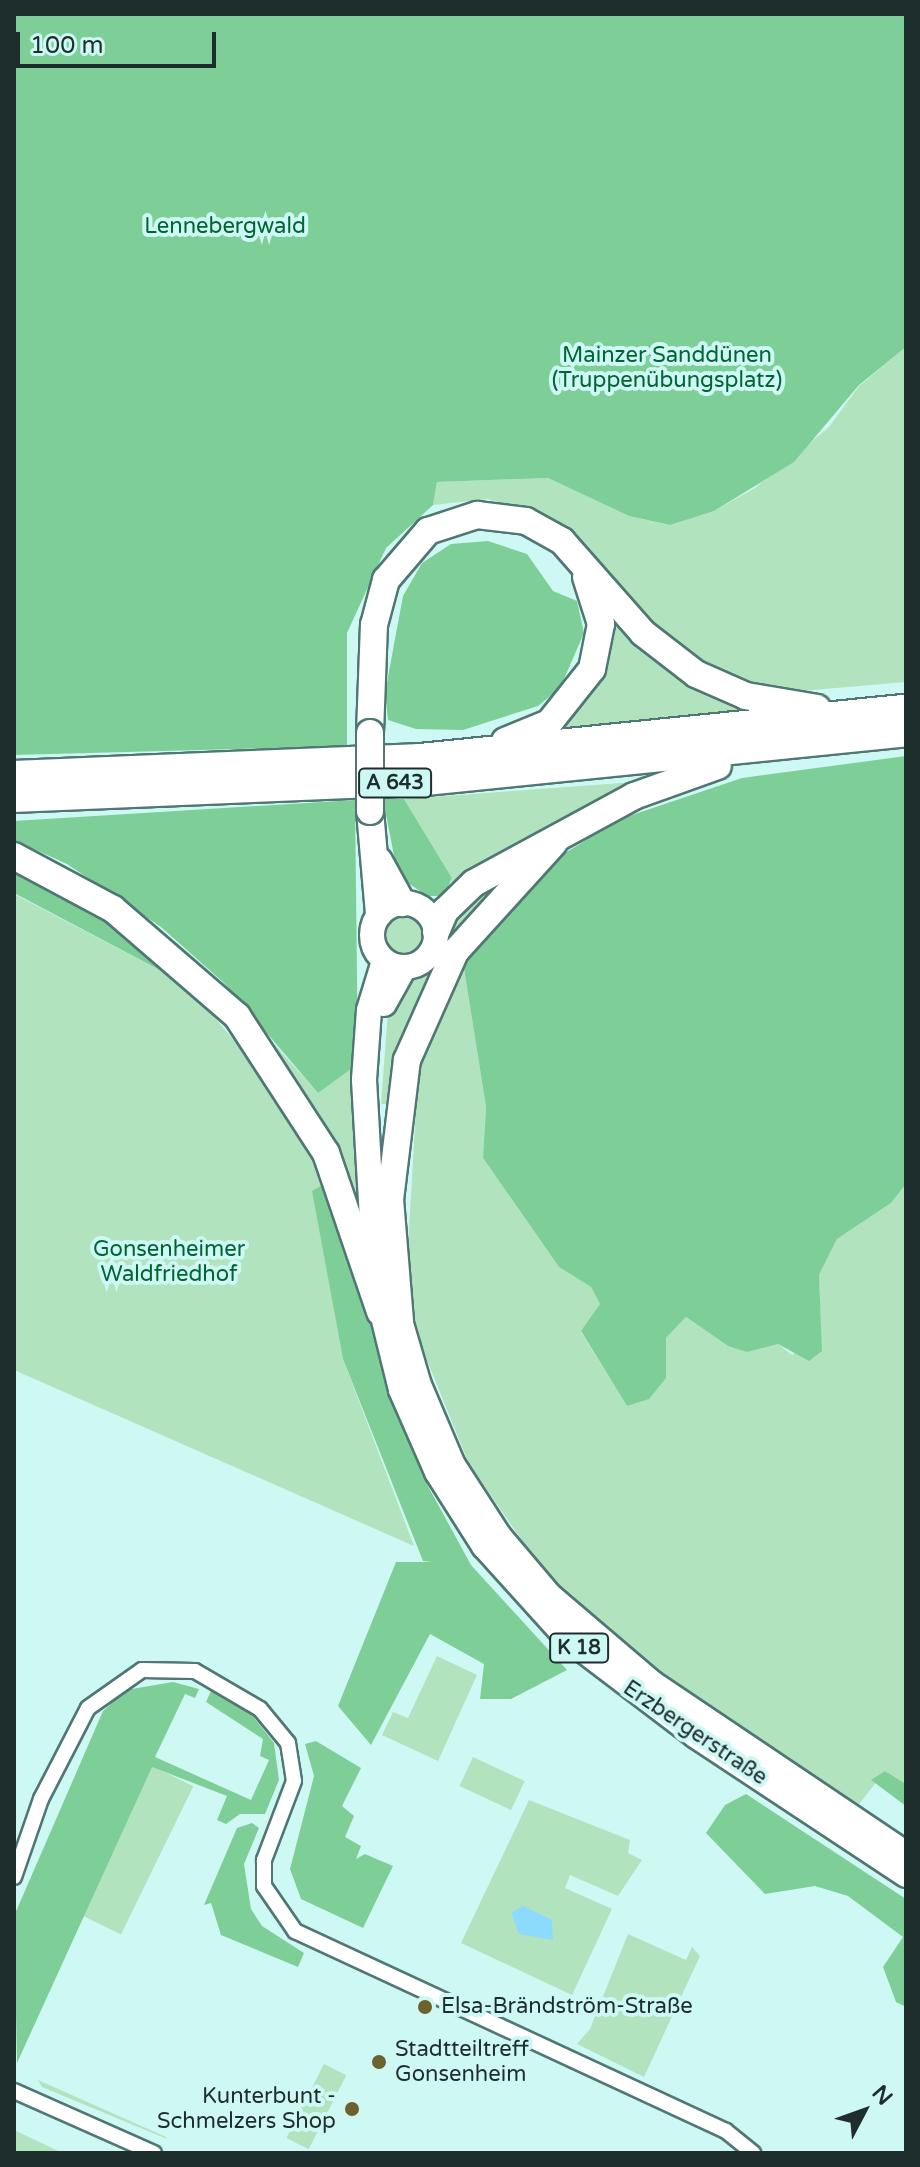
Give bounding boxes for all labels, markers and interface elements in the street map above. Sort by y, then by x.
scale bar [20,16,220,66]
text: 100 m [30,31,104,60]
park label: Lennebergwald [144,214,306,240]
park label: Mainzer Sanddünen (Truppenübungsplatz) [552,342,782,394]
road number: A 643 [357,767,433,799]
park label: Gonsenheimer Waldfriedhof [93,1236,245,1288]
road number: K 18 [549,1632,609,1664]
street label: Erzbergerstraße [618,1675,772,1791]
place label: Elsa-Brändström-Straße [441,1994,693,2020]
marker: Elsa-Brändström-Straße [416,1998,434,2016]
place label: Stadtteiltreff Gonsenheim [395,2036,529,2088]
marker: Stadtteiltreff Gonsenheim [370,2053,388,2071]
north arrow [824,2071,904,2151]
text: N [866,2080,898,2110]
place label: Kunterbunt - Schmelzers Shop [157,2083,336,2134]
marker: Kunterbunt - Schmelzers Shop [343,2100,361,2118]

